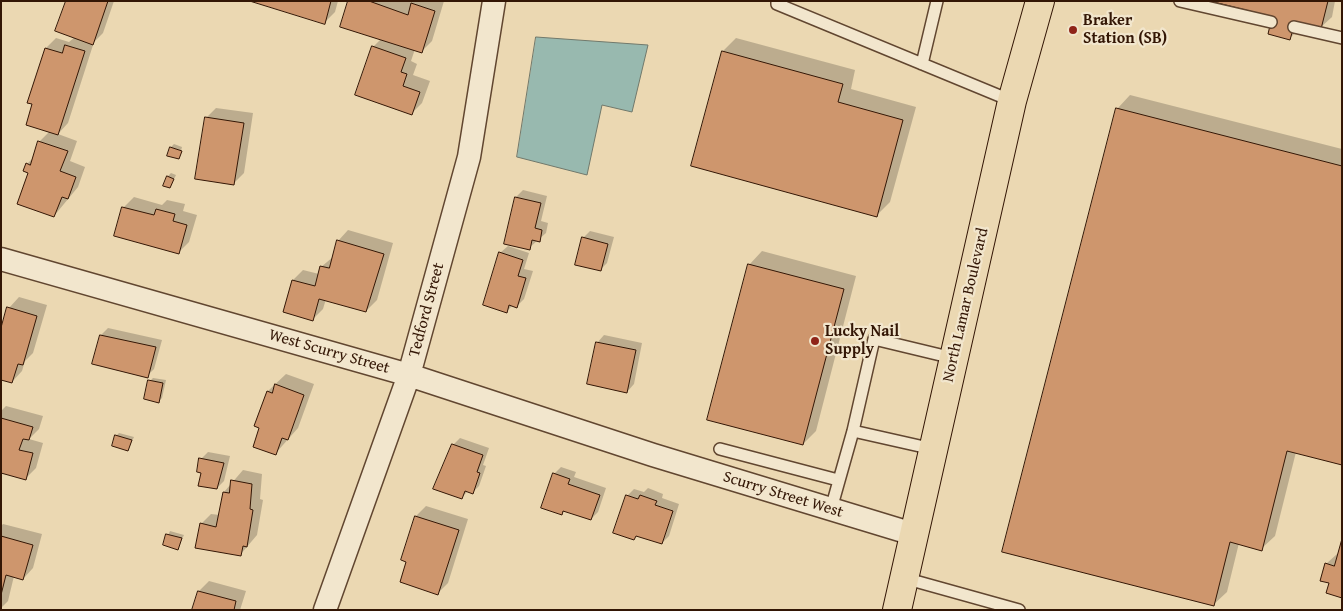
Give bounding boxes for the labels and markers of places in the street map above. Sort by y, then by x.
place label: Braker Station (SB) [1083,11,1167,49]
marker: Braker Station (SB) [1067,24,1079,36]
place label: Lucky Nail Supply [825,322,899,360]
marker: Lucky Nail Supply [809,335,821,347]

